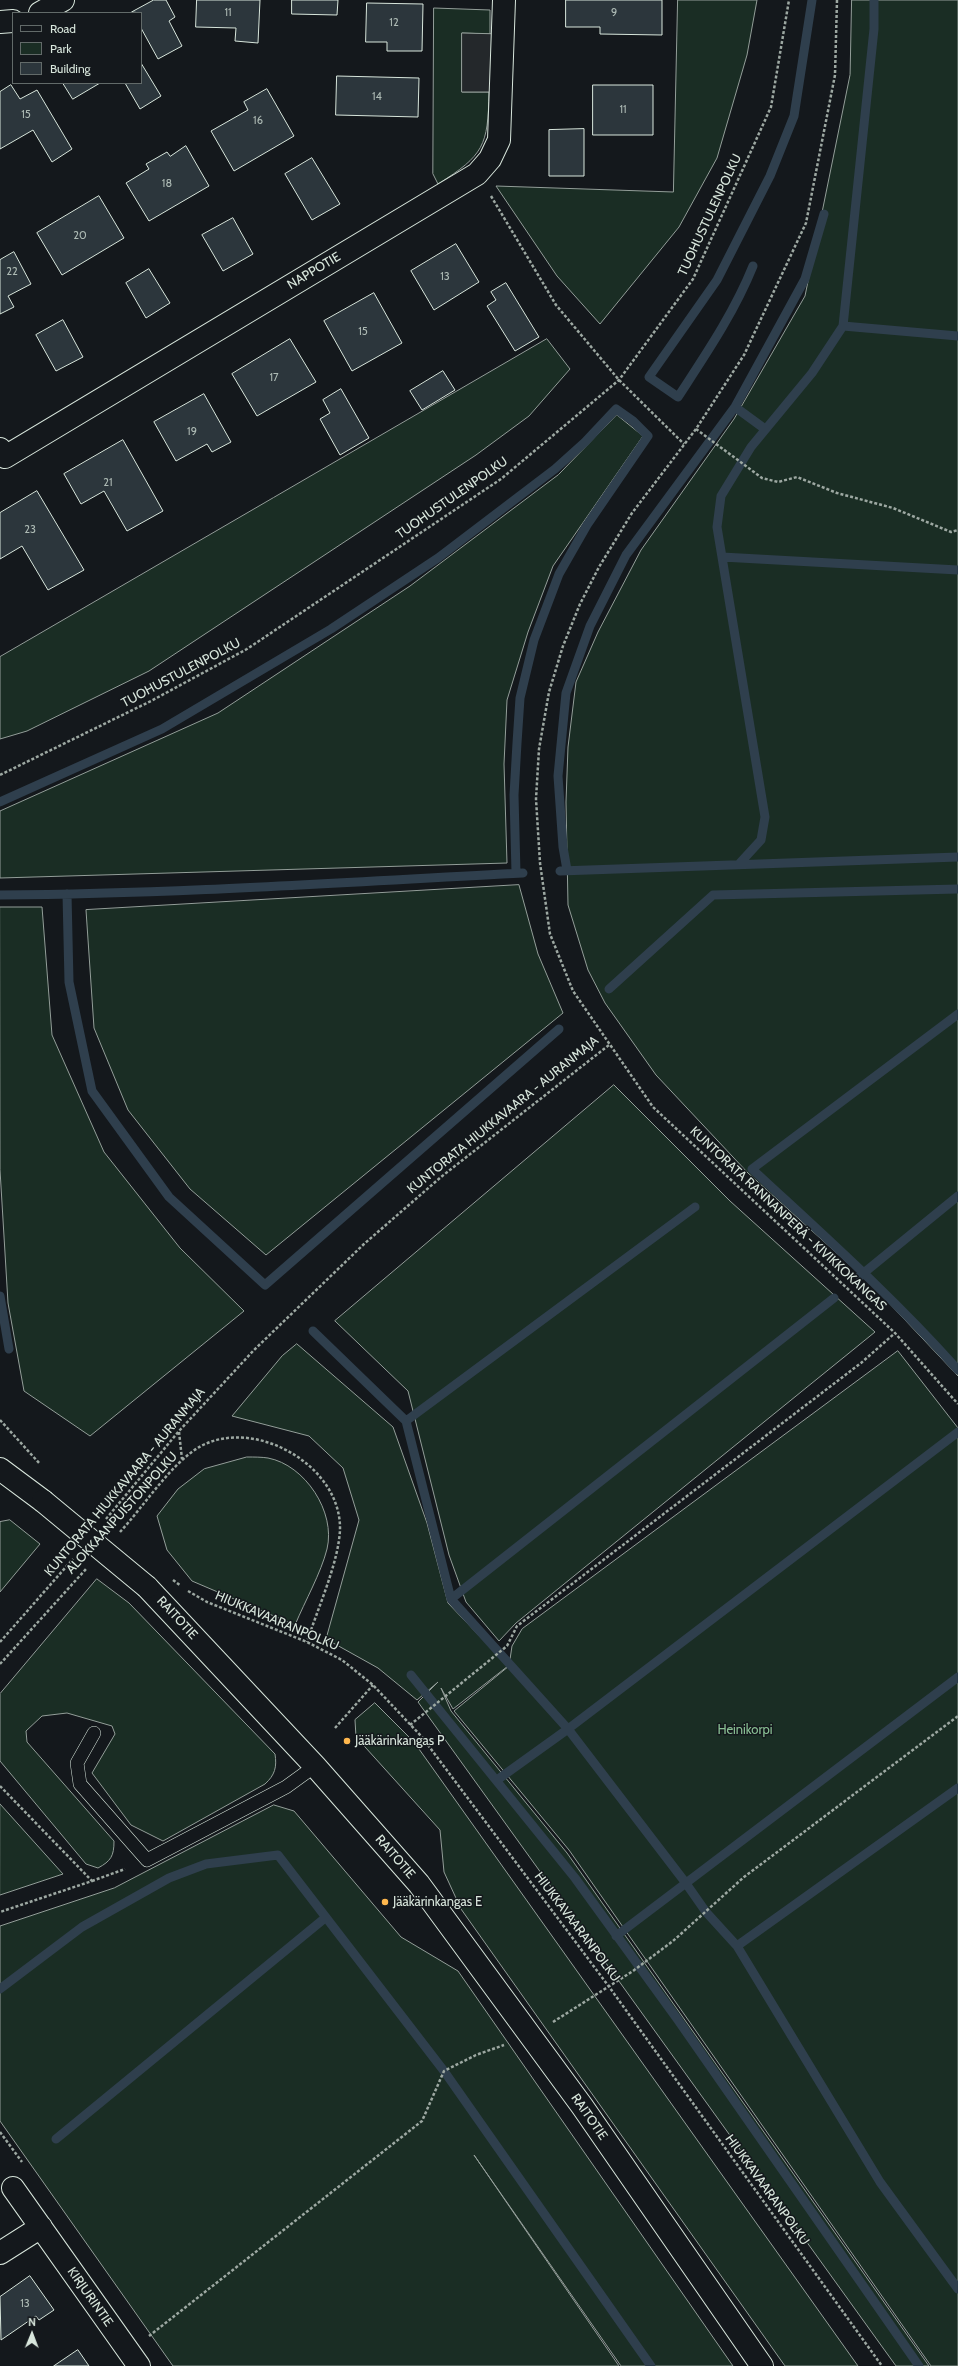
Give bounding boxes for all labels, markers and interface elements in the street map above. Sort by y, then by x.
house number: 11 [224,6,232,20]
house number: 9 [611,6,617,20]
legend [12,12,142,84]
house number: 12 [389,16,399,30]
text: Road [50,21,76,36]
text: Park [50,41,72,56]
text: Building [50,61,91,76]
house number: 14 [372,90,382,104]
house number: 11 [619,103,627,117]
house number: 15 [21,108,31,122]
house number: 16 [253,114,263,128]
street label: TUOHUSTULENPOLKU [675,152,745,278]
house number: 18 [162,177,172,191]
house number: 20 [73,229,87,243]
street label: NAPPOTIE [285,249,343,293]
house number: 22 [6,265,18,279]
house number: 13 [440,270,450,284]
house number: 15 [358,325,368,339]
house number: 17 [269,371,279,385]
house number: 19 [187,425,197,439]
street label: TUOHUSTULENPOLKU [393,454,511,542]
house number: 21 [103,476,113,490]
house number: 23 [24,523,36,537]
street label: TUOHUSTULENPOLKU [119,635,243,711]
street label: KUNTORATA HIUKKAVAARA - AURANMAJA [404,1033,602,1197]
street label: KUNTORATA RANNANPERÄ - KIVIKKOKANGAS [686,1124,890,1314]
street label: KUNTORATA HIUKKAVAARA - AURANMAJA [41,1385,209,1579]
street label: ALOKKAANPUISTONPOLKU [63,1449,181,1577]
street label: HIUKKAVAARANPOLKU [213,1588,341,1654]
street label: RAITOTIE [153,1593,201,1643]
park label: Heinikorpi [717,1722,773,1738]
place label: Jääkärinkangas P [355,1733,445,1749]
marker: Jääkärinkangas P [342,1736,352,1746]
street label: RAITOTIE [372,1832,418,1882]
street label: HIUKKAVAARANPOLKU [531,1869,623,1985]
place label: Jääkärinkangas E [393,1894,482,1910]
marker: Jääkärinkangas E [380,1897,390,1907]
street label: RAITOTIE [567,2091,611,2143]
street label: HIUKKAVAARANPOLKU [722,2132,812,2248]
street label: KIRJURINTIE [64,2264,116,2330]
house number: 13 [20,2297,30,2311]
north arrow [12,2314,52,2354]
text: N [28,2315,36,2329]

